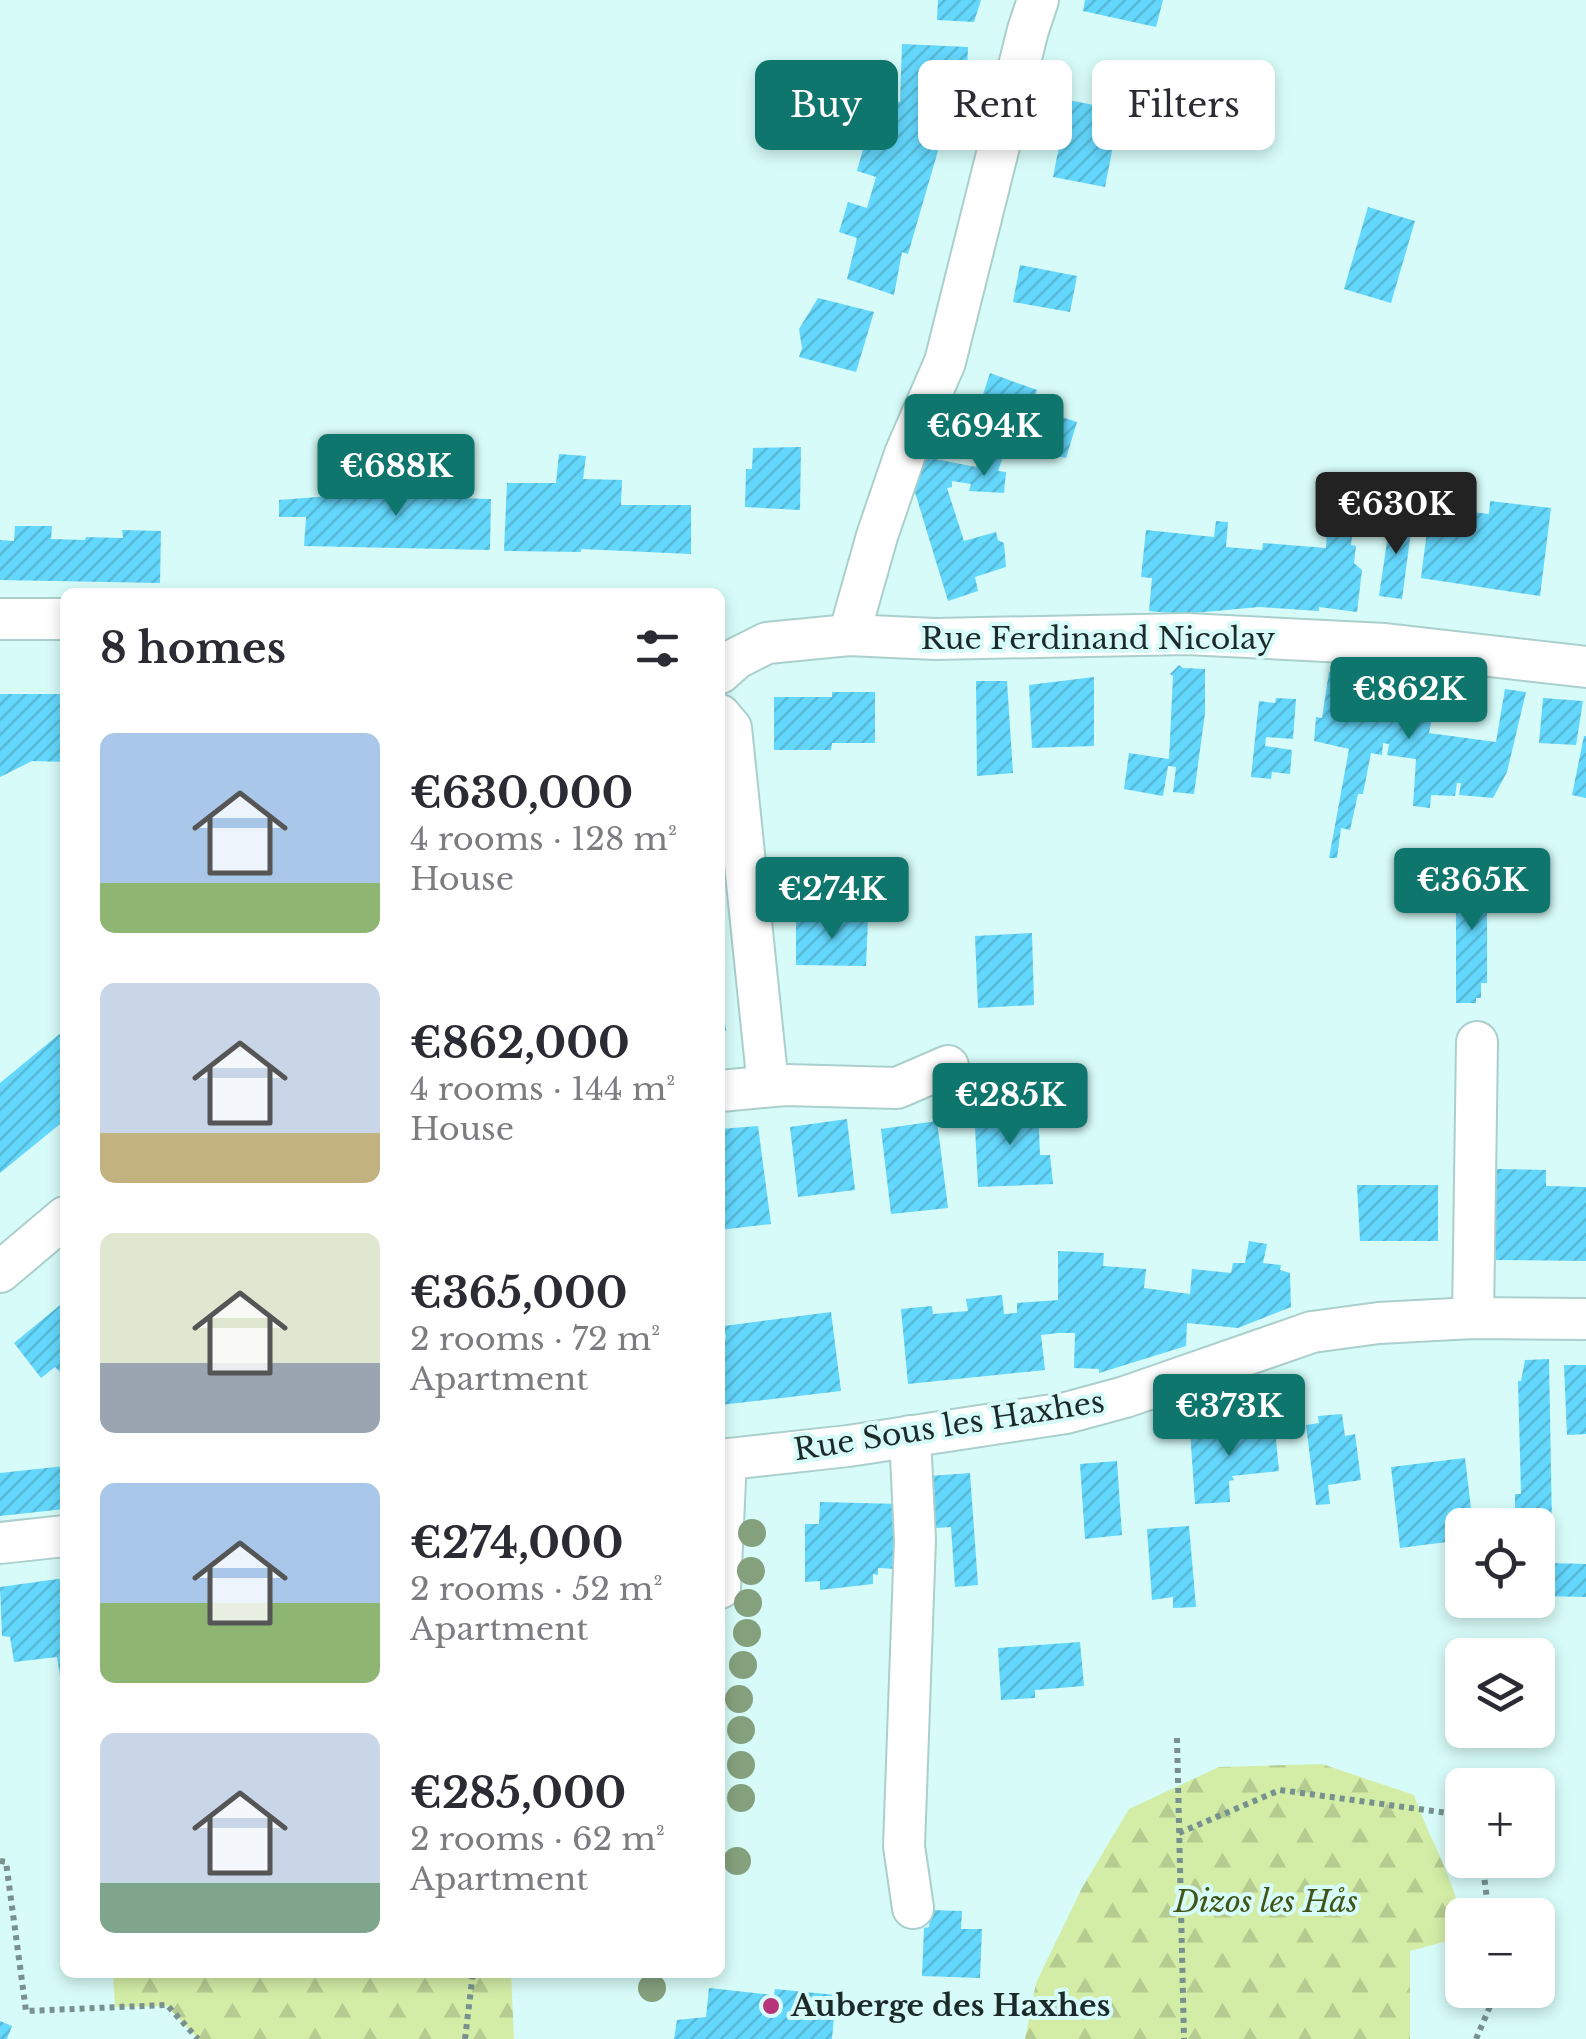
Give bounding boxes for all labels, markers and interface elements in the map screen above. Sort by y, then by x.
chip: Buy [755,60,898,150]
chip: Rent [918,60,1072,150]
chip: Filters [1092,60,1275,150]
pin: €694K [914,394,1054,479]
text: €694K [926,406,1042,446]
pin: €688K [326,434,466,519]
text: €688K [340,446,452,486]
pin: €630K [1326,472,1466,557]
text: €630K [1338,484,1454,524]
street label: Rue Ferdinand Nicolay [921,620,1275,657]
icon: filters [630,621,685,676]
text: 8 homes [100,622,286,674]
pin: €862K [1339,657,1479,742]
text: €862K [1352,669,1466,709]
text: €630,000 [410,767,633,819]
icon: home [180,773,300,893]
text: 4 rooms · 128 m² [410,819,677,859]
pin: €365K [1402,848,1542,933]
pin: €274K [762,857,902,942]
text: House [410,859,514,899]
text: €365K [1416,860,1528,900]
text: €274K [778,869,886,909]
text: €862,000 [410,1017,630,1069]
icon: home [180,1023,300,1143]
pin: €285K [940,1063,1080,1148]
text: 4 rooms · 144 m² [410,1069,675,1109]
text: €285K [955,1075,1065,1115]
text: House [410,1109,514,1149]
text: €365,000 [410,1267,627,1319]
icon: home [180,1273,300,1393]
text: 2 rooms · 72 m² [410,1319,660,1359]
text: Apartment [410,1359,588,1399]
pin: €373K [1159,1374,1299,1459]
street label: Rue Sous les Haxhes [791,1383,1107,1468]
text: €373K [1175,1386,1283,1426]
map controls [1445,1508,1555,2008]
button: locate [1445,1508,1555,1618]
text: €274,000 [410,1517,623,1569]
icon: home [180,1523,300,1643]
text: 2 rooms · 52 m² [410,1569,663,1609]
text: Apartment [410,1609,588,1649]
button: layers [1445,1638,1555,1748]
text: €285,000 [410,1767,626,1819]
button: + [1445,1768,1555,1878]
icon: home [180,1773,300,1893]
text: 2 rooms · 62 m² [410,1819,665,1859]
text: Apartment [410,1859,588,1899]
park label: Dizos les Hås [1173,1883,1358,1920]
button: − [1445,1898,1555,2008]
place label: Auberge des Haxhes [790,1987,1110,2024]
marker: Auberge des Haxhes [760,1995,782,2017]

